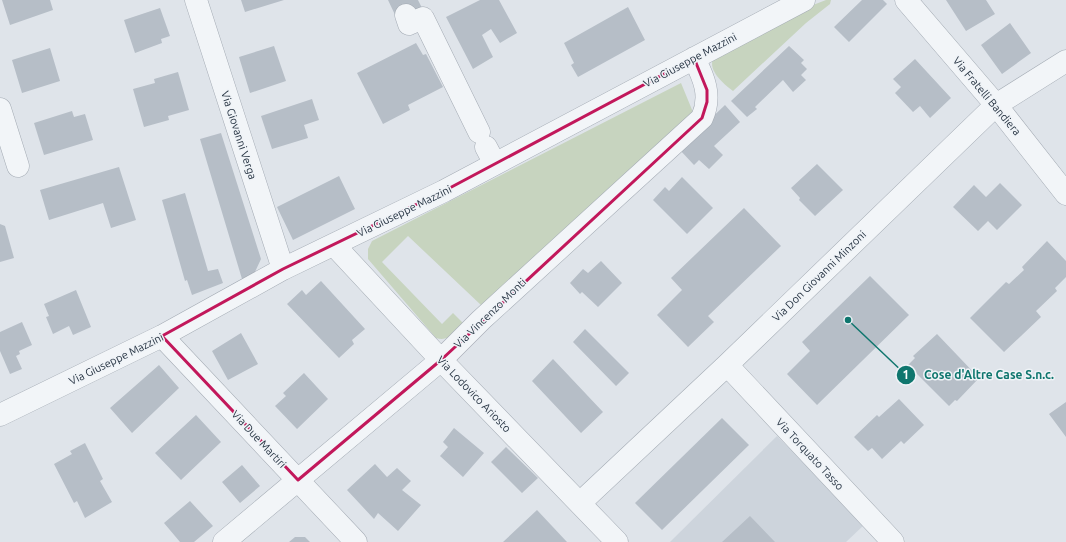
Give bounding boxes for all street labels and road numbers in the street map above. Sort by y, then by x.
street label: Via Giuseppe Mazzini [641,30,739,90]
street label: Via Fratelli Bandiera [951,54,1023,138]
street label: Via Giovanni Verga [219,89,259,181]
street label: Via Giuseppe Mazzini [355,183,453,239]
street label: Via Don Giovanni Minzoni [770,228,868,324]
street label: Via Vincenzo Monti [452,276,528,350]
street label: Via Giuseppe Mazzini [67,331,165,387]
street label: Via Lodovico Ariosto [435,353,513,435]
street label: Via Due Martiri [229,408,289,470]
street label: Via Torquato Tasso [774,416,846,492]

